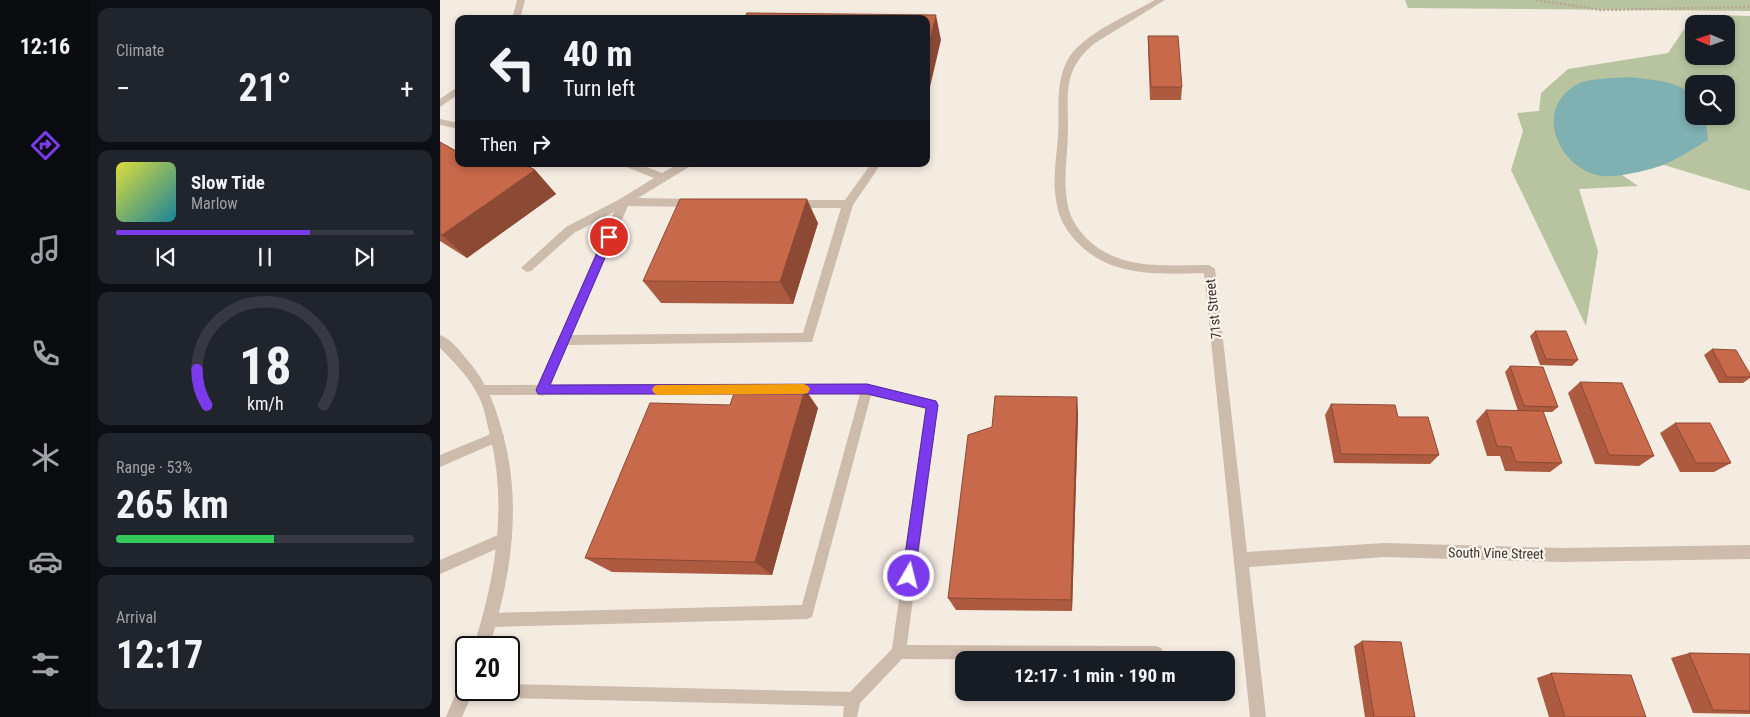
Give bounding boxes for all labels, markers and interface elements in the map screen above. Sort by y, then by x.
north arrow [1685,15,1735,65]
map controls [1685,15,1735,125]
text: 12:16 [20,34,70,59]
text: 40 m [563,34,632,75]
icon: left [480,35,545,100]
text: Climate [116,41,164,60]
text: 21° [238,66,292,110]
text: − [116,72,130,105]
text: + [400,72,414,105]
button: search [1685,75,1735,125]
text: Turn left [563,76,635,101]
icon: directions [28,128,63,163]
icon: right [527,130,555,158]
text: Then [480,133,517,156]
text: Slow Tide [191,171,265,194]
text: Marlow [191,194,238,213]
pin [588,216,630,258]
icon: arrive [595,223,623,251]
icon: music [28,232,63,267]
icon: previous [152,243,180,271]
icon: pause [251,243,279,271]
icon: next [350,243,378,271]
street label: 71st Street [1202,278,1224,340]
icon: phone [28,336,63,371]
text: 18 [239,336,291,397]
text: km/h [247,393,283,414]
icon: climate [28,440,63,475]
text: Range · 53% [116,458,192,477]
text: 265 km [116,483,229,527]
icon: car [28,544,63,579]
street label: South Vine Street [1448,544,1544,562]
position arrow [882,549,934,601]
text: Arrival [116,608,157,627]
text: 12:17 [116,633,203,677]
speed limit sign: 20 [455,636,520,701]
icon: filters [28,647,63,682]
text: 12:17 · 1 min · 190 m [1014,664,1176,687]

